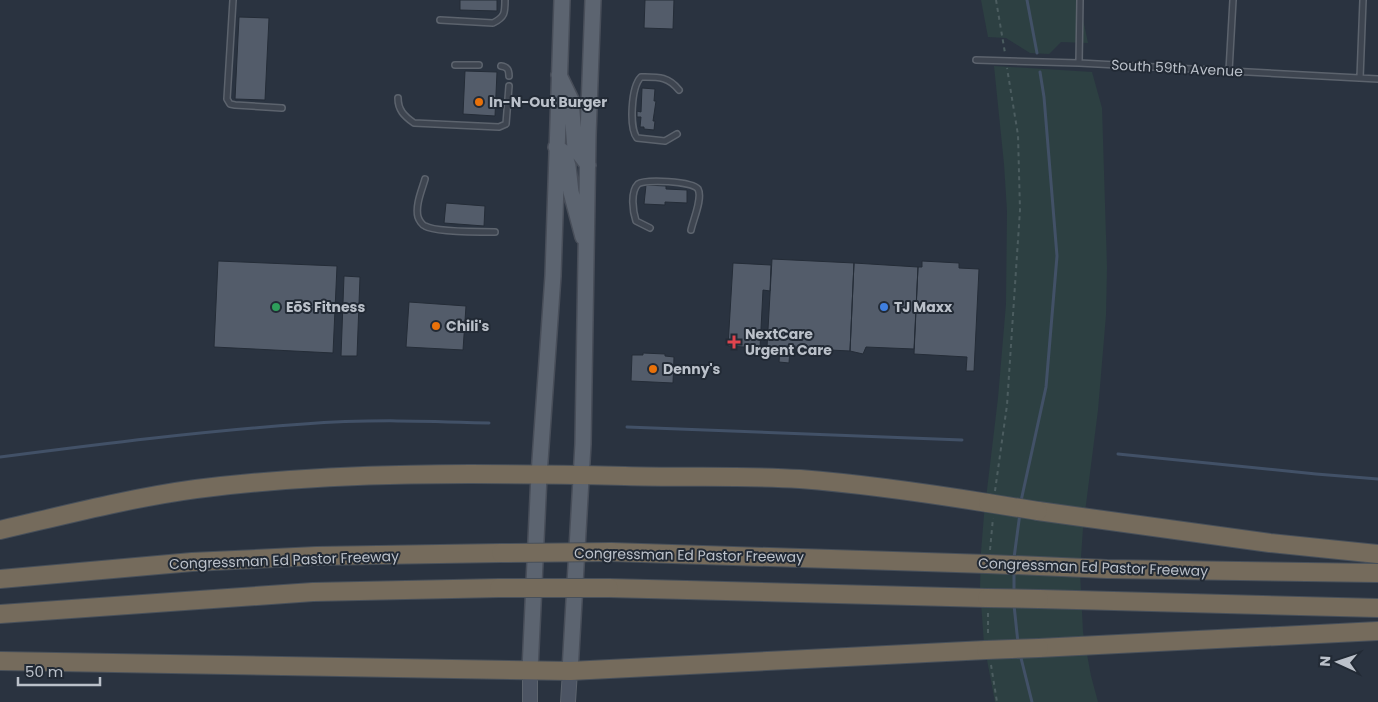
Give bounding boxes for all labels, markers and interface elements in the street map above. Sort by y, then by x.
street label: South 59th Avenue [1111,55,1244,81]
place label: In-N-Out Burger [489,92,607,112]
marker: In-N-Out Burger [473,96,485,108]
place label: EōS Fitness [286,297,365,317]
place label: TJ Maxx [894,297,953,317]
marker: EōS Fitness [270,301,282,313]
marker: TJ Maxx [878,301,890,313]
place label: Chili's [446,316,490,336]
marker: Chili's [430,320,442,332]
place label: NextCare Urgent Care [745,324,832,360]
marker: NextCare Urgent Care [727,335,741,349]
place label: Denny's [663,359,721,379]
marker: Denny's [647,363,659,375]
street label: Congressman Ed Pastor Freeway [574,543,804,567]
street label: Congressman Ed Pastor Freeway [169,546,399,574]
street label: Congressman Ed Pastor Freeway [978,553,1208,581]
north arrow [1313,637,1363,687]
scale bar [18,654,100,686]
text: N [1315,656,1335,667]
text: 50 m [25,661,63,682]

